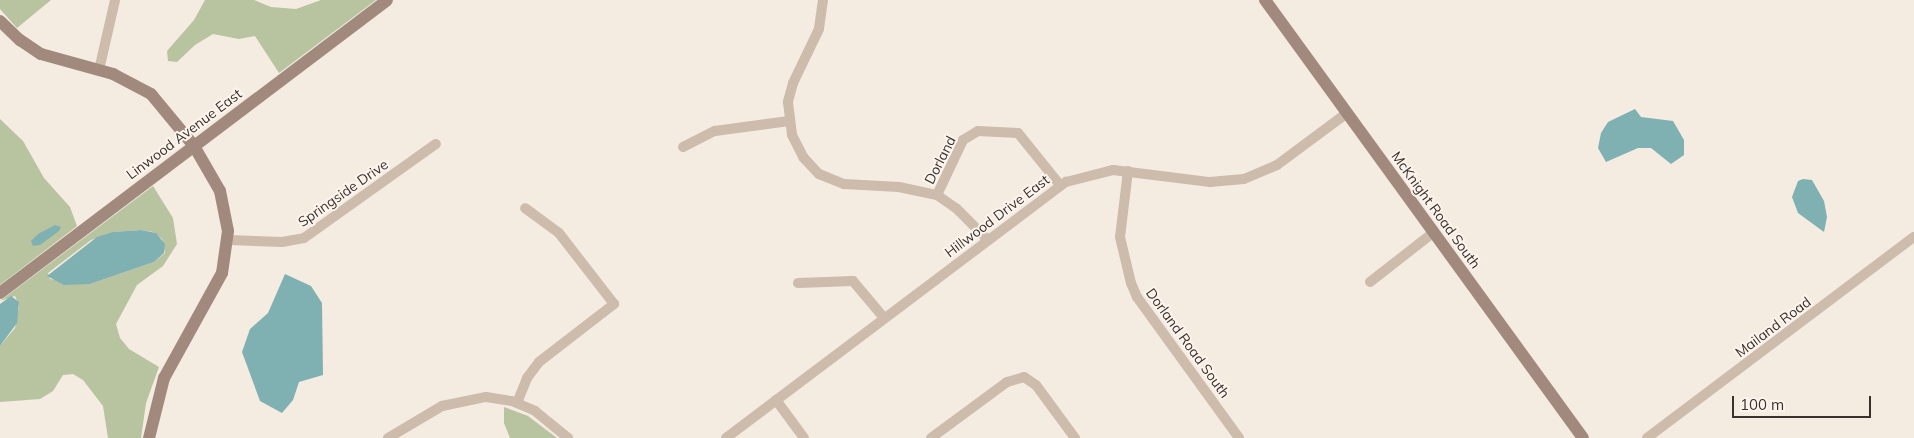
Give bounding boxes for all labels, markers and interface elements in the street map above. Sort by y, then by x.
street label: Linwood Avenue East [123,85,245,183]
street label: Dorland [921,133,959,187]
street label: McKnight Road South [1388,148,1484,272]
street label: Springside Drive [295,156,391,230]
street label: Hillwood Drive East [941,171,1053,261]
street label: Dorland Road South [1143,285,1233,401]
street label: Mailand Road [1732,293,1814,361]
scale bar [1734,386,1873,418]
text: 100 m [1740,395,1784,414]

